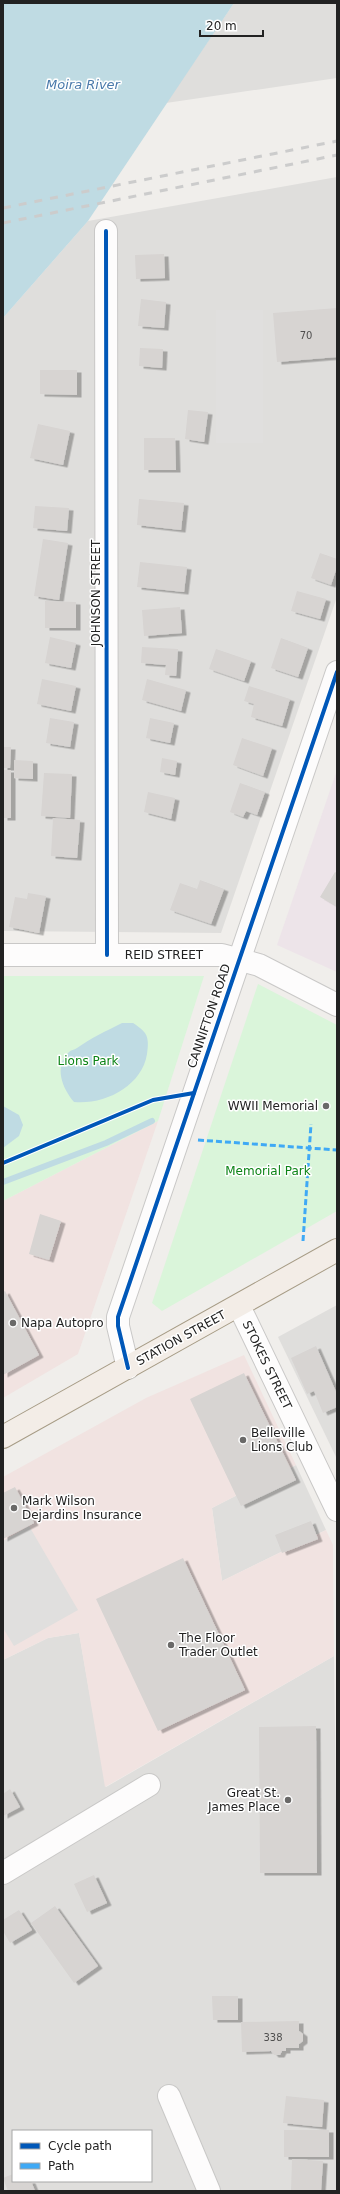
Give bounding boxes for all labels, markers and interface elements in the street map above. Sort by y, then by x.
scale bar [200,12,263,38]
text: 20 m [206,19,237,33]
water label: Moira River [46,77,122,92]
house number: 70 [300,330,312,341]
street label: JOHNSON STREET [89,539,103,647]
street label: REID STREET [125,948,204,962]
street label: CANNIFTON ROAD [185,962,233,1070]
park label: Lions Park [58,1054,119,1068]
place label: WWII Memorial [228,1099,318,1113]
marker: WWII Memorial [321,1101,331,1111]
park label: Memorial Park [225,1164,311,1178]
street label: STATION STREET [134,1307,229,1368]
place label: Napa Autopro [21,1316,104,1330]
marker: Napa Autopro [8,1318,18,1328]
street label: STOKES STREET [239,1318,295,1412]
place label: Belleville Lions Club [251,1426,313,1454]
marker: Belleville Lions Club [238,1435,248,1445]
place label: Mark Wilson Dejardins Insurance [22,1494,142,1522]
marker: Mark Wilson Dejardins Insurance [9,1503,19,1513]
place label: The Floor Trader Outlet [178,1631,258,1659]
marker: The Floor Trader Outlet [166,1640,176,1650]
place label: Great St. James Place [207,1786,280,1814]
marker: Great St. James Place [283,1795,293,1805]
house number: 338 [263,2032,283,2043]
legend [12,2130,152,2182]
text: Cycle path [48,2139,112,2153]
text: Path [48,2159,74,2173]

